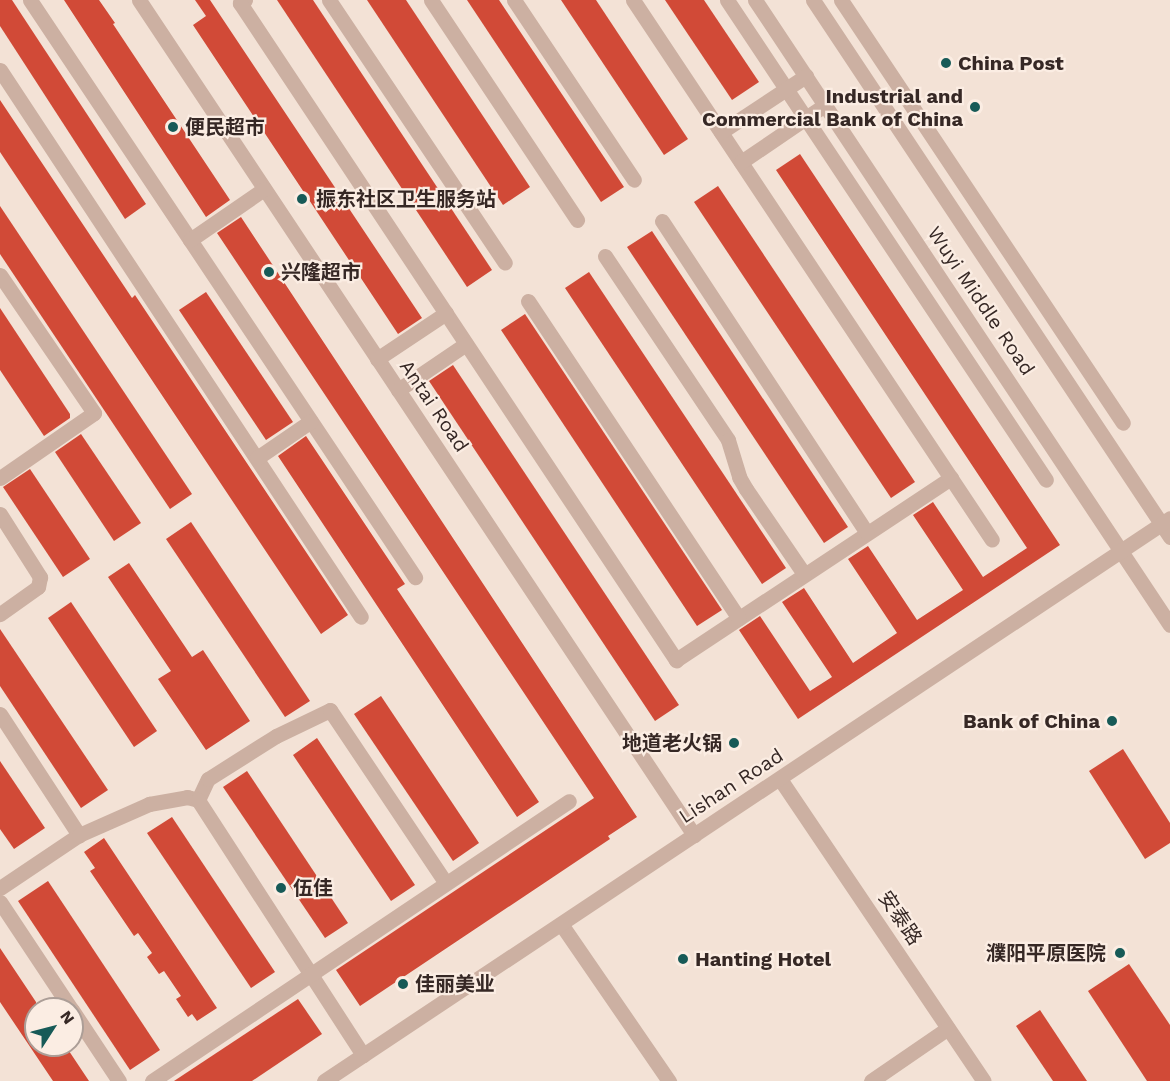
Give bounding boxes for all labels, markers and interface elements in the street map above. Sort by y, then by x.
place label: China Post [958,51,1064,75]
marker: China Post [939,56,953,70]
place label: Industrial and Commercial Bank of China [701,84,963,131]
marker: Industrial and Commercial Bank of China [968,100,982,114]
place label: 便民超市 [185,115,265,139]
marker: 便民超市 [166,120,180,134]
place label: 振东社区卫生服务站 [316,187,496,211]
marker: 振东社区卫生服务站 [293,190,311,208]
street label: Wuyi Middle Road [922,222,1040,380]
place label: 兴隆超市 [281,260,361,284]
marker: 兴隆超市 [262,265,276,279]
street label: Antai Road [394,355,474,457]
place label: Bank of China [962,709,1100,733]
marker: Bank of China [1105,714,1119,728]
place label: 地道老火锅 [622,731,722,755]
marker: 地道老火锅 [727,736,741,750]
street label: Lishan Road [674,743,788,829]
place label: 伍佳 [293,876,333,900]
marker: 伍佳 [274,881,288,895]
street label: 安泰路 [873,886,927,950]
place label: 濮阳平原医院 [986,941,1106,965]
marker: 濮阳平原医院 [1111,944,1129,962]
place label: Hanting Hotel [695,947,831,971]
marker: Hanting Hotel [676,952,690,966]
place label: 佳丽美业 [415,972,495,996]
marker: 佳丽美业 [396,977,410,991]
north arrow [24,997,84,1057]
text: N [56,1007,79,1028]

